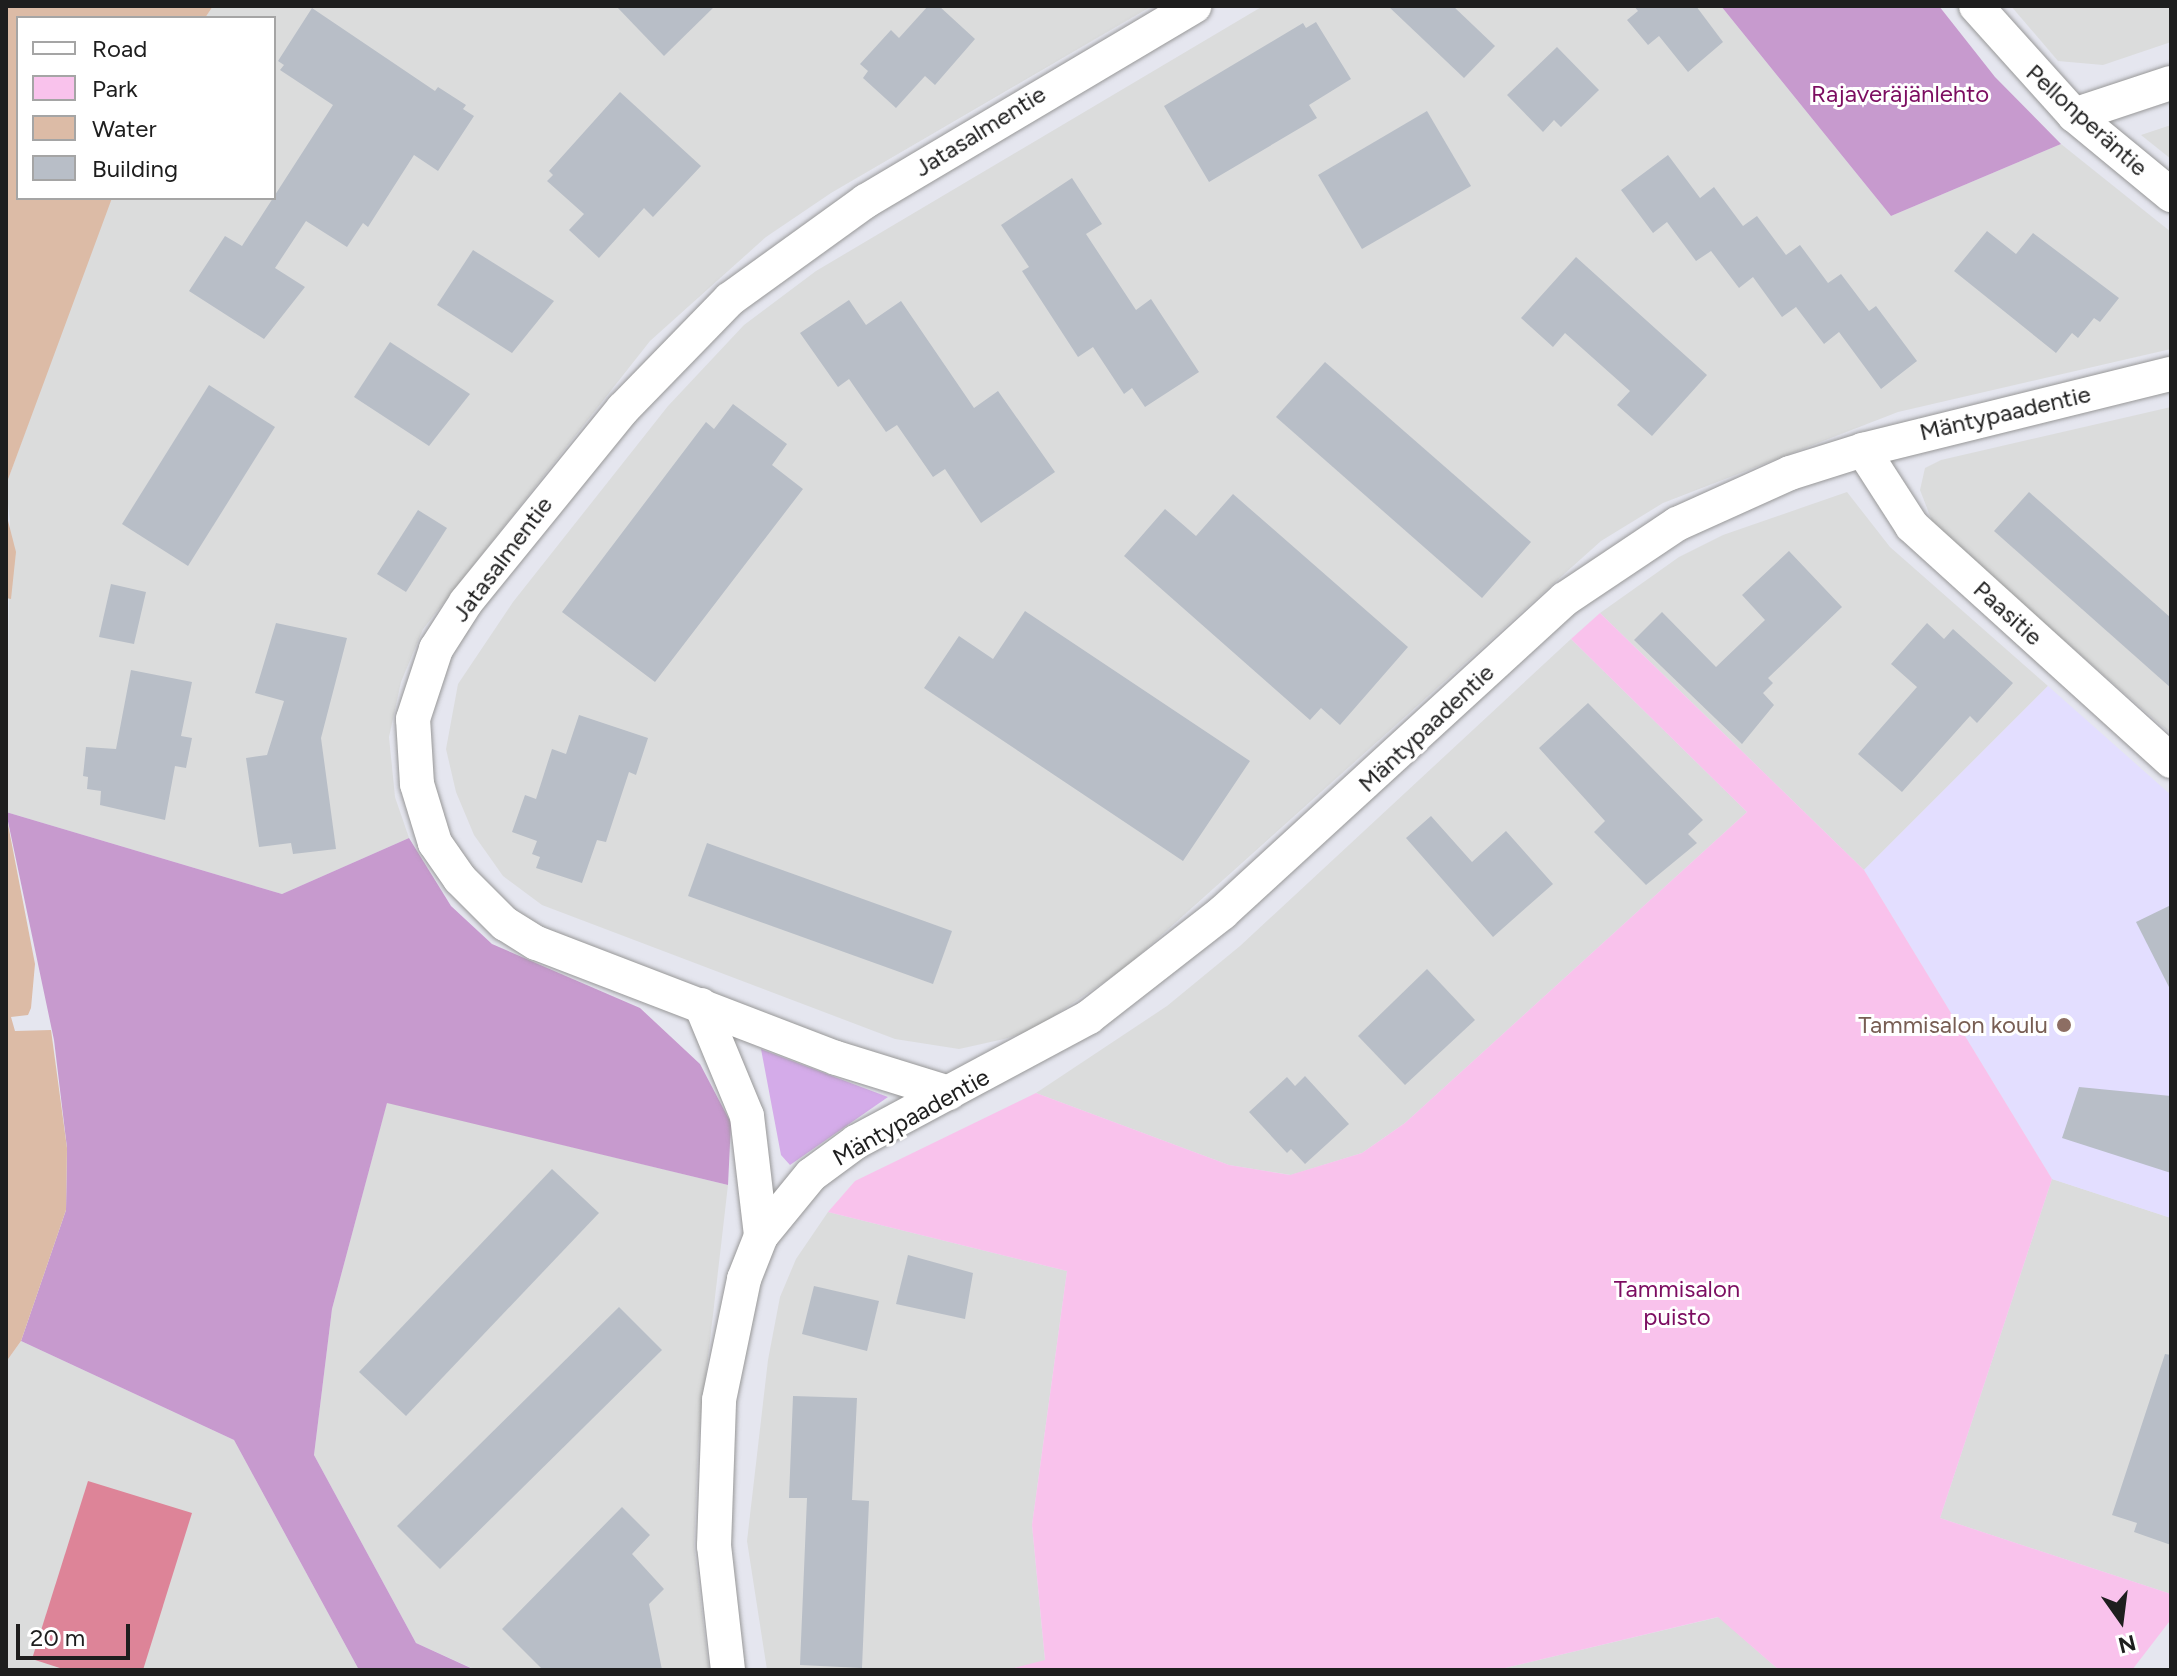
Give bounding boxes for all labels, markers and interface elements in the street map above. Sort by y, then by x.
legend [16,16,276,200]
text: Road [92,34,147,63]
street label: Pellonperäntie [2020,58,2154,182]
text: Park [92,74,138,103]
street label: Jatasalmentie [909,79,1051,183]
park label: Rajaveräjänlehto [1811,80,1989,108]
text: Water [92,114,157,143]
text: Building [92,154,178,183]
street label: Mäntypaadentie [1917,379,2093,447]
street label: Jatasalmentie [446,491,558,627]
street label: Paasitie [1968,575,2048,651]
street label: Mäntypaadentie [1352,658,1500,798]
place label: Tammisalon koulu [1858,1011,2048,1039]
marker: Tammisalon koulu [2055,1016,2073,1034]
street label: Mäntypaadentie [828,1062,994,1172]
park label: Tammisalon puisto [1614,1275,1740,1331]
north arrow [2081,1580,2161,1660]
scale bar [20,1608,134,1658]
text: 20 m [30,1623,85,1652]
text: N [2115,1629,2138,1659]

